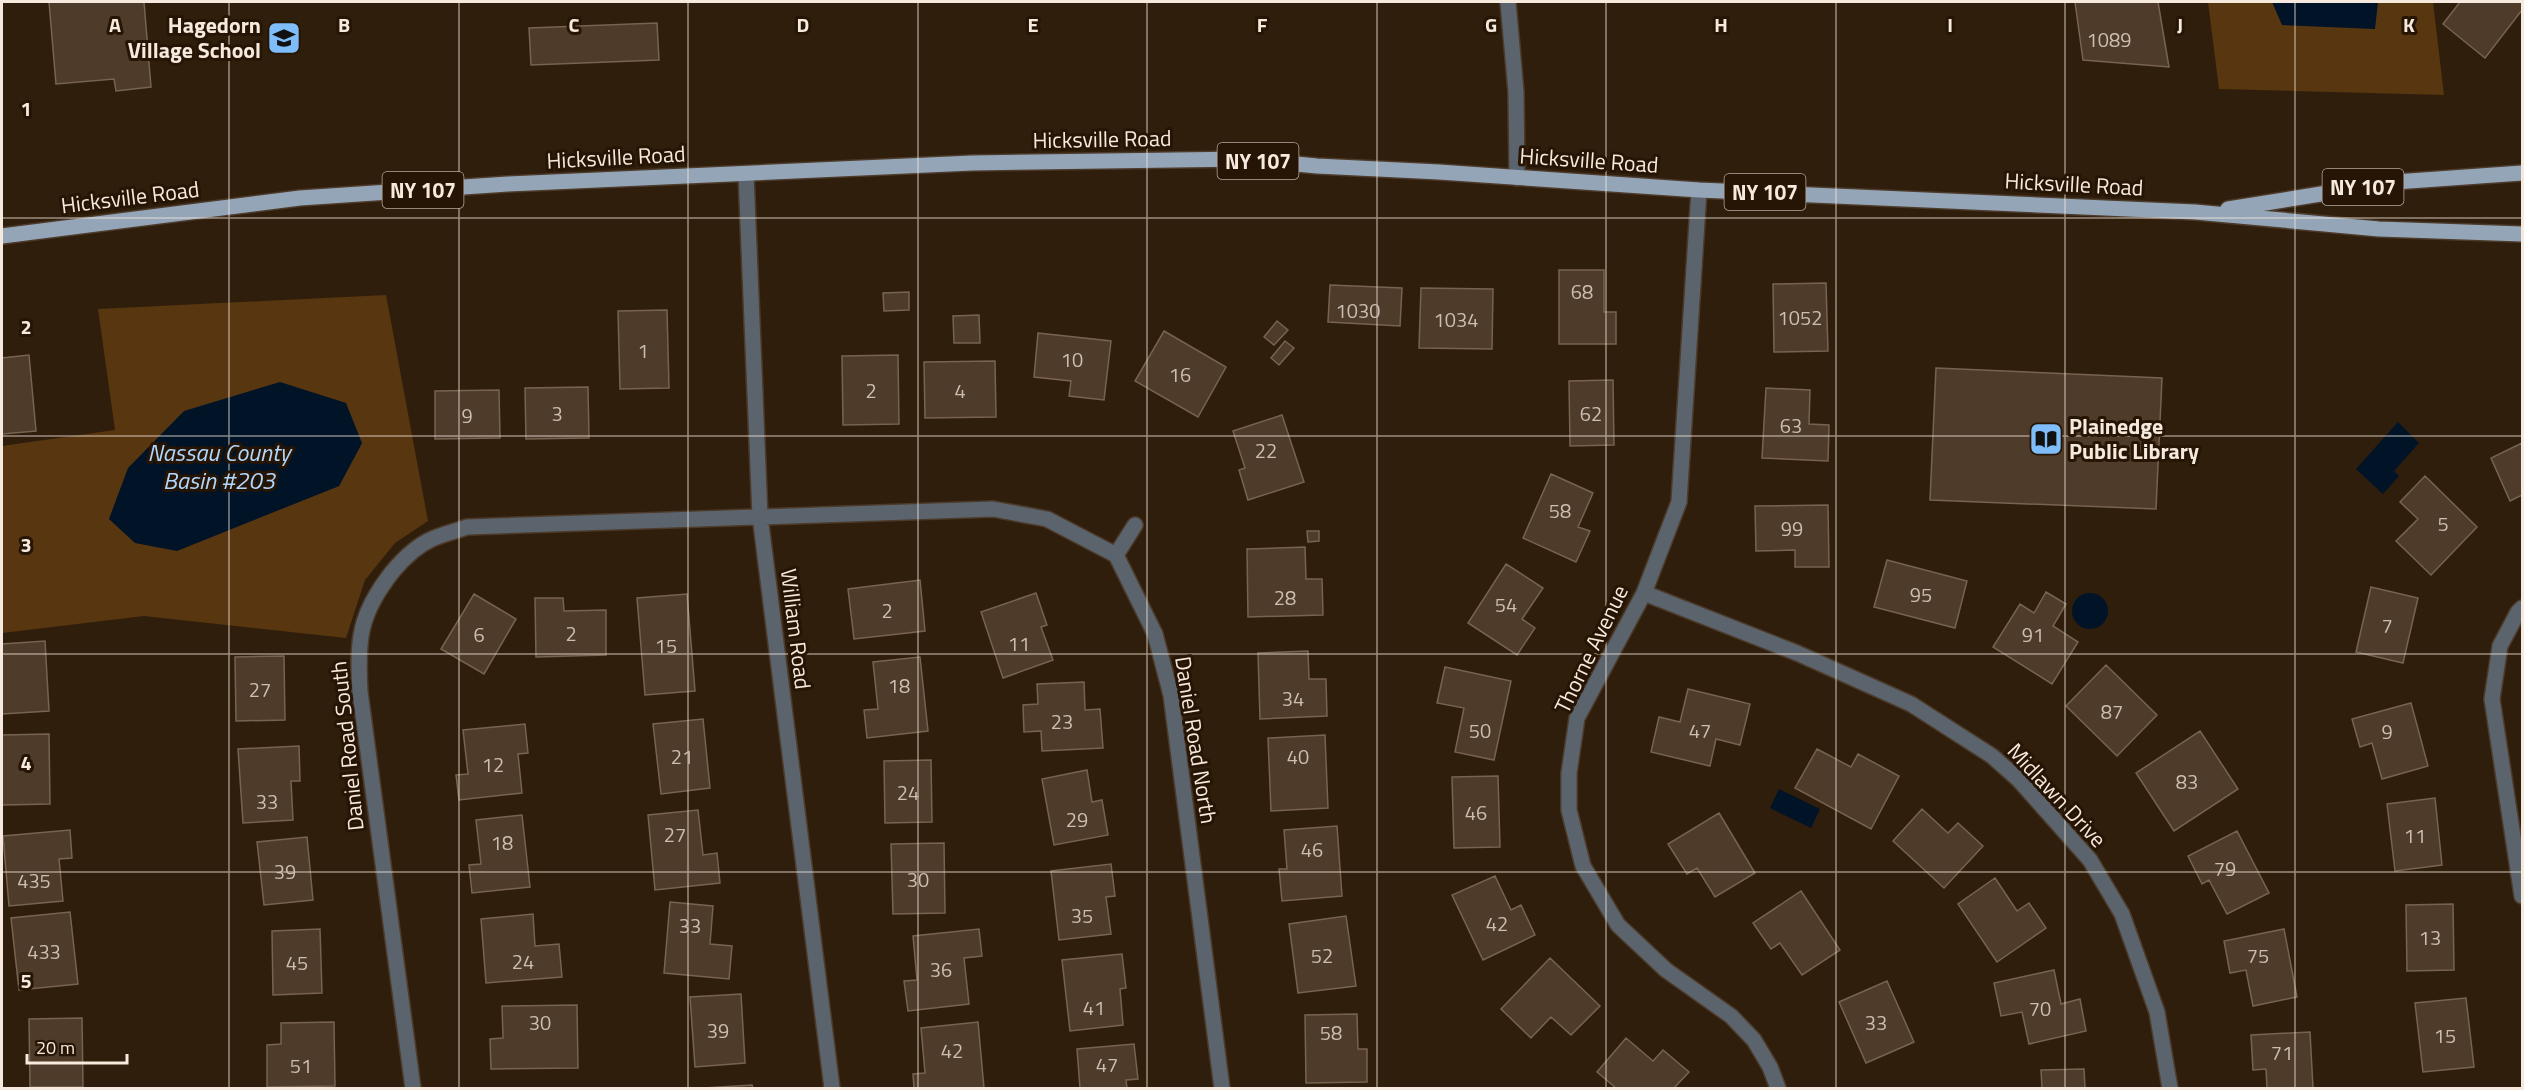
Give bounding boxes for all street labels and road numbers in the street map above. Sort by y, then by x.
street label: Hicksville Road [1032,121,1172,157]
street label: Hicksville Road [546,136,686,178]
street label: Hicksville Road [1518,138,1660,182]
road number: NY 107 [1218,143,1298,179]
street label: Hicksville Road [2004,163,2144,205]
road number: NY 107 [2322,169,2404,205]
street label: Hicksville Road [59,172,201,222]
road number: NY 107 [382,172,464,208]
road number: NY 107 [1724,174,1806,210]
street label: William Road [772,567,820,691]
street label: Thorne Avenue [1545,579,1637,719]
street label: Daniel Road North [1166,654,1226,826]
street label: Daniel Road South [321,660,373,832]
street label: Midlawn Drive [1999,735,2115,855]

